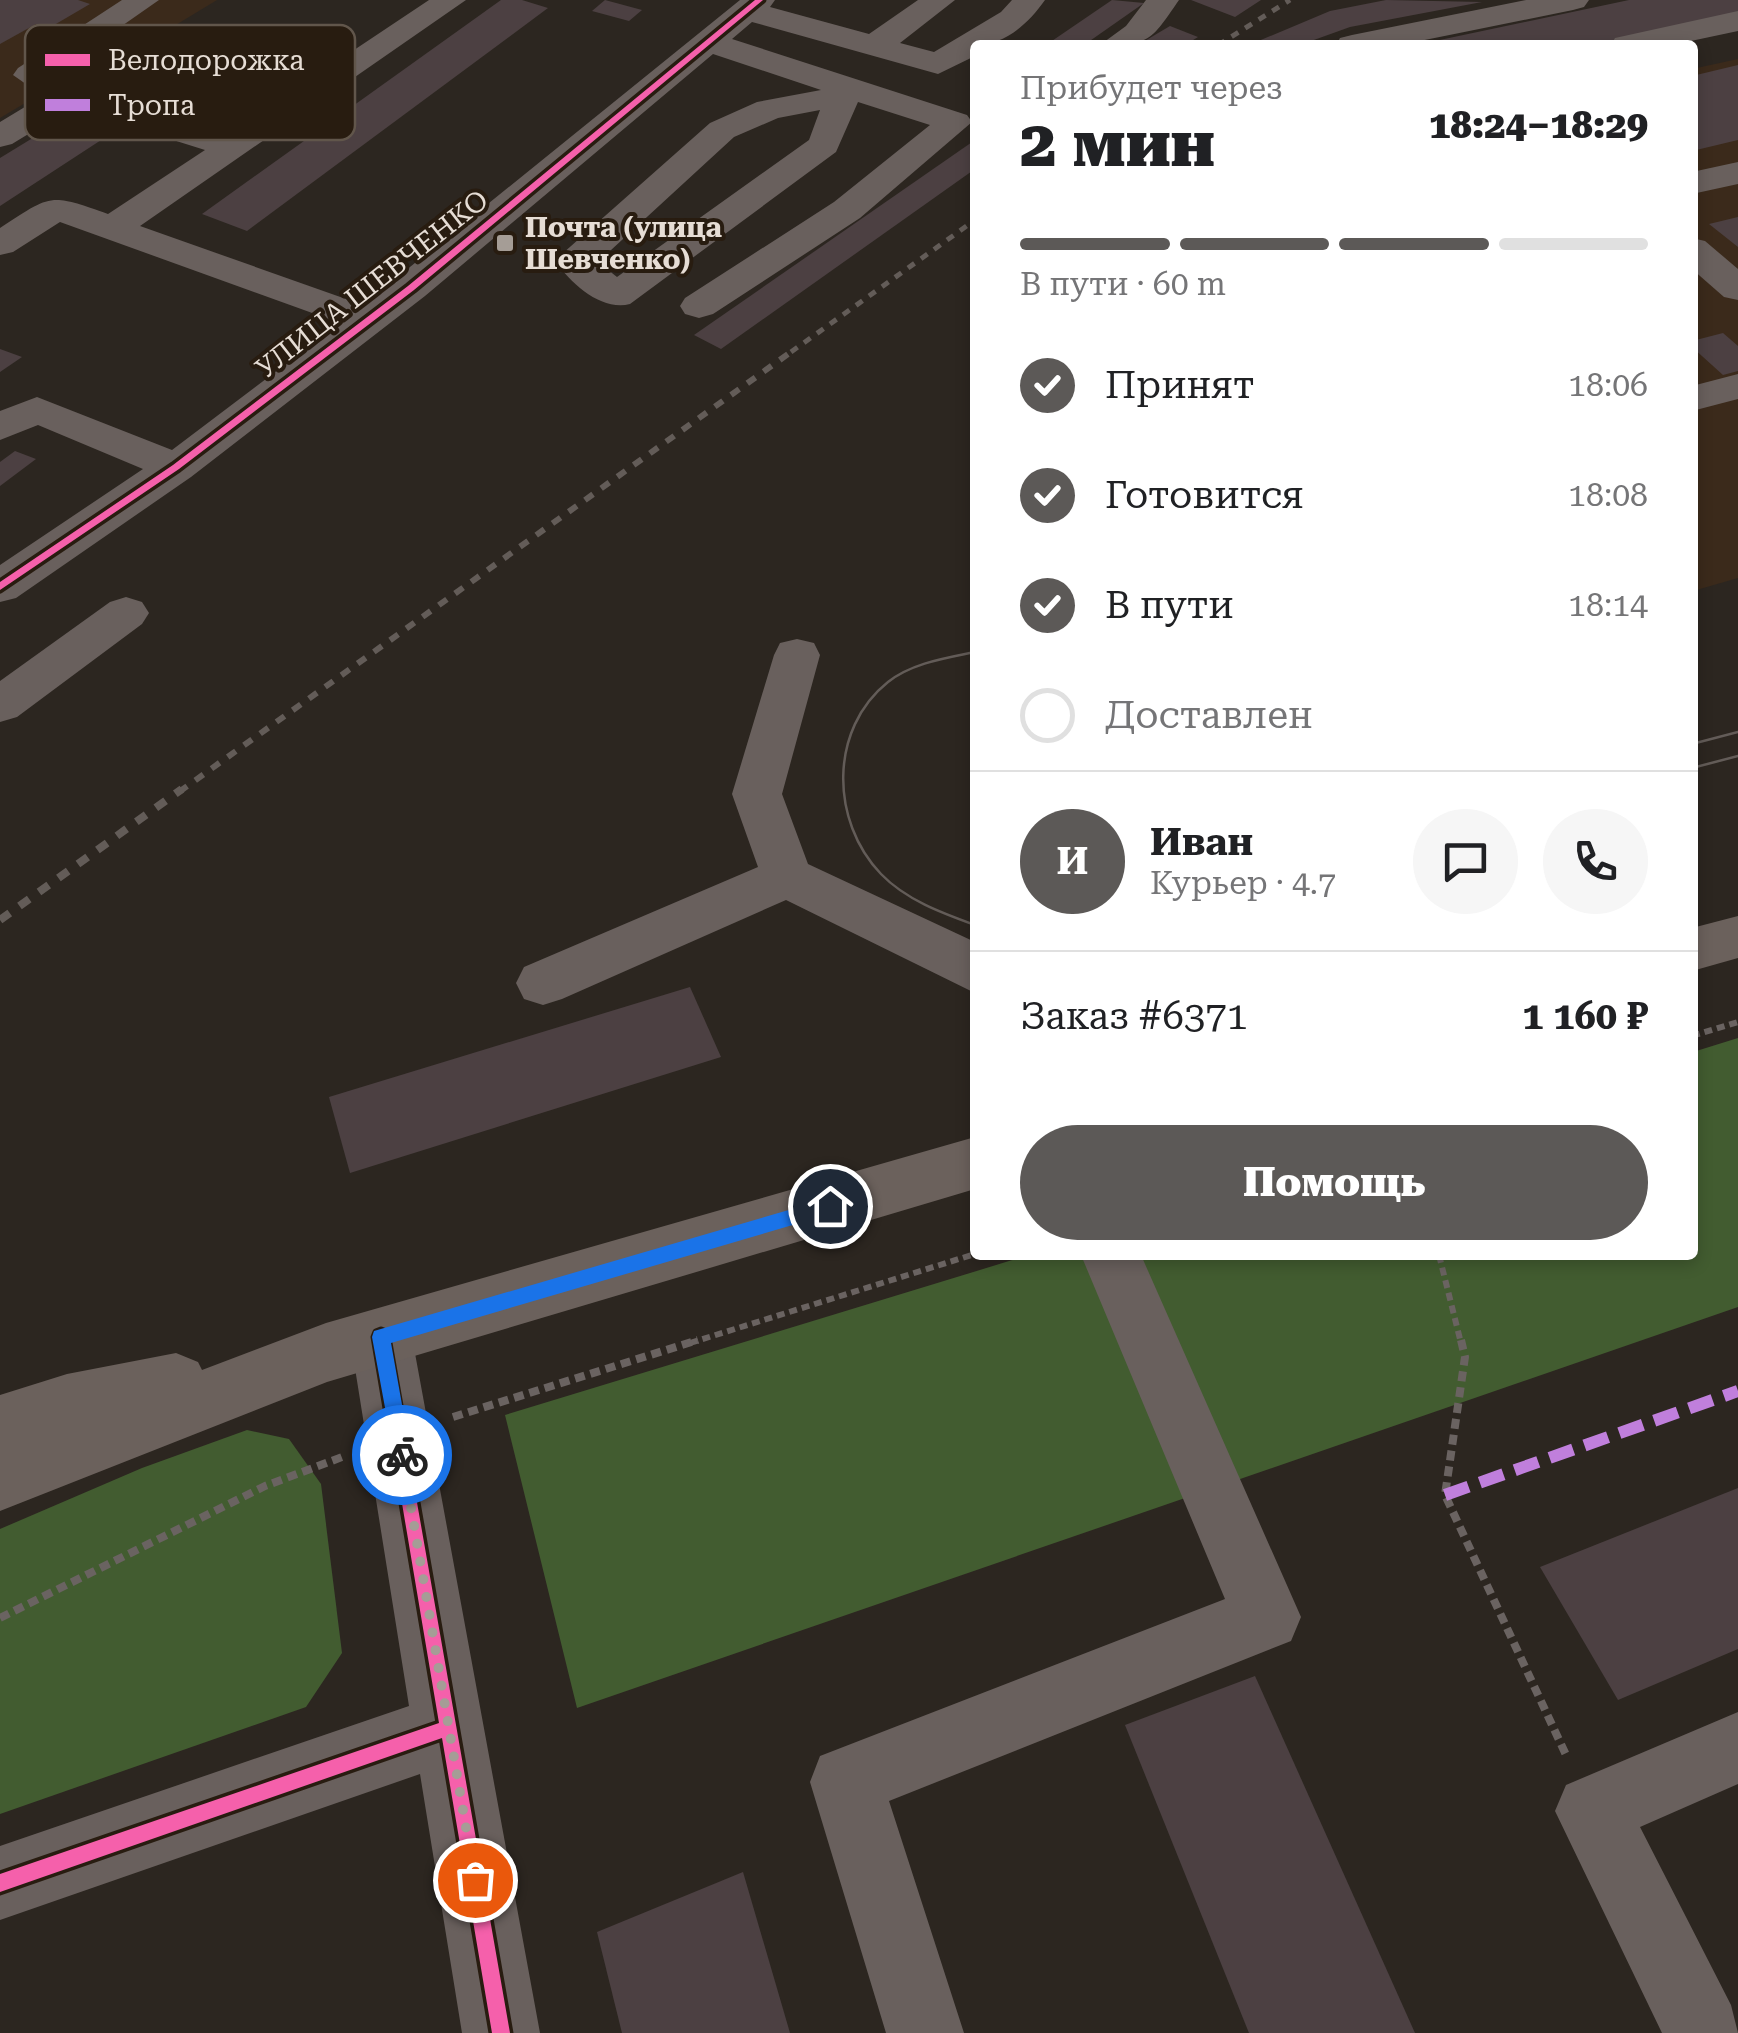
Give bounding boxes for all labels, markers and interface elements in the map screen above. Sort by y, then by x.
legend [25,25,355,140]
text: Велодорожка [108,44,304,77]
text: Прибудет через [1020,69,1283,107]
text: Тропа [108,89,195,122]
text: 18:24–18:29 [1429,103,1648,147]
text: 2 мин [1020,106,1215,182]
street label: УЛИЦА ШЕВЧЕНКО [249,183,495,385]
place label: Почта (улица Шевченко) [525,211,722,276]
marker: Почта (улица Шевченко) [494,232,516,254]
text: В пути · 60 m [1020,265,1226,303]
icon: check [1020,358,1075,413]
text: Принят [1105,363,1255,407]
text: 18:06 [1568,366,1648,404]
icon: check [1020,468,1075,523]
text: Готовится [1105,473,1304,517]
text: 18:08 [1568,476,1648,514]
icon: check [1020,578,1075,633]
text: В пути [1105,583,1234,627]
text: 18:14 [1568,586,1648,624]
text: Доставлен [1105,693,1313,737]
button: chat [1413,809,1518,914]
button: phone [1543,809,1648,914]
text: Иван [1150,820,1253,864]
text: И [1057,839,1088,883]
text: Курьер · 4.7 [1150,864,1336,902]
text: Заказ #6371 [1020,994,1248,1038]
text: 1 160 ₽ [1522,994,1648,1038]
button: Помощь [1020,1125,1648,1240]
pin [788,1164,873,1249]
icon: home [803,1179,858,1234]
courier [352,1405,452,1505]
icon: bike [375,1428,430,1483]
pin [433,1838,518,1923]
icon: bag [448,1853,503,1908]

